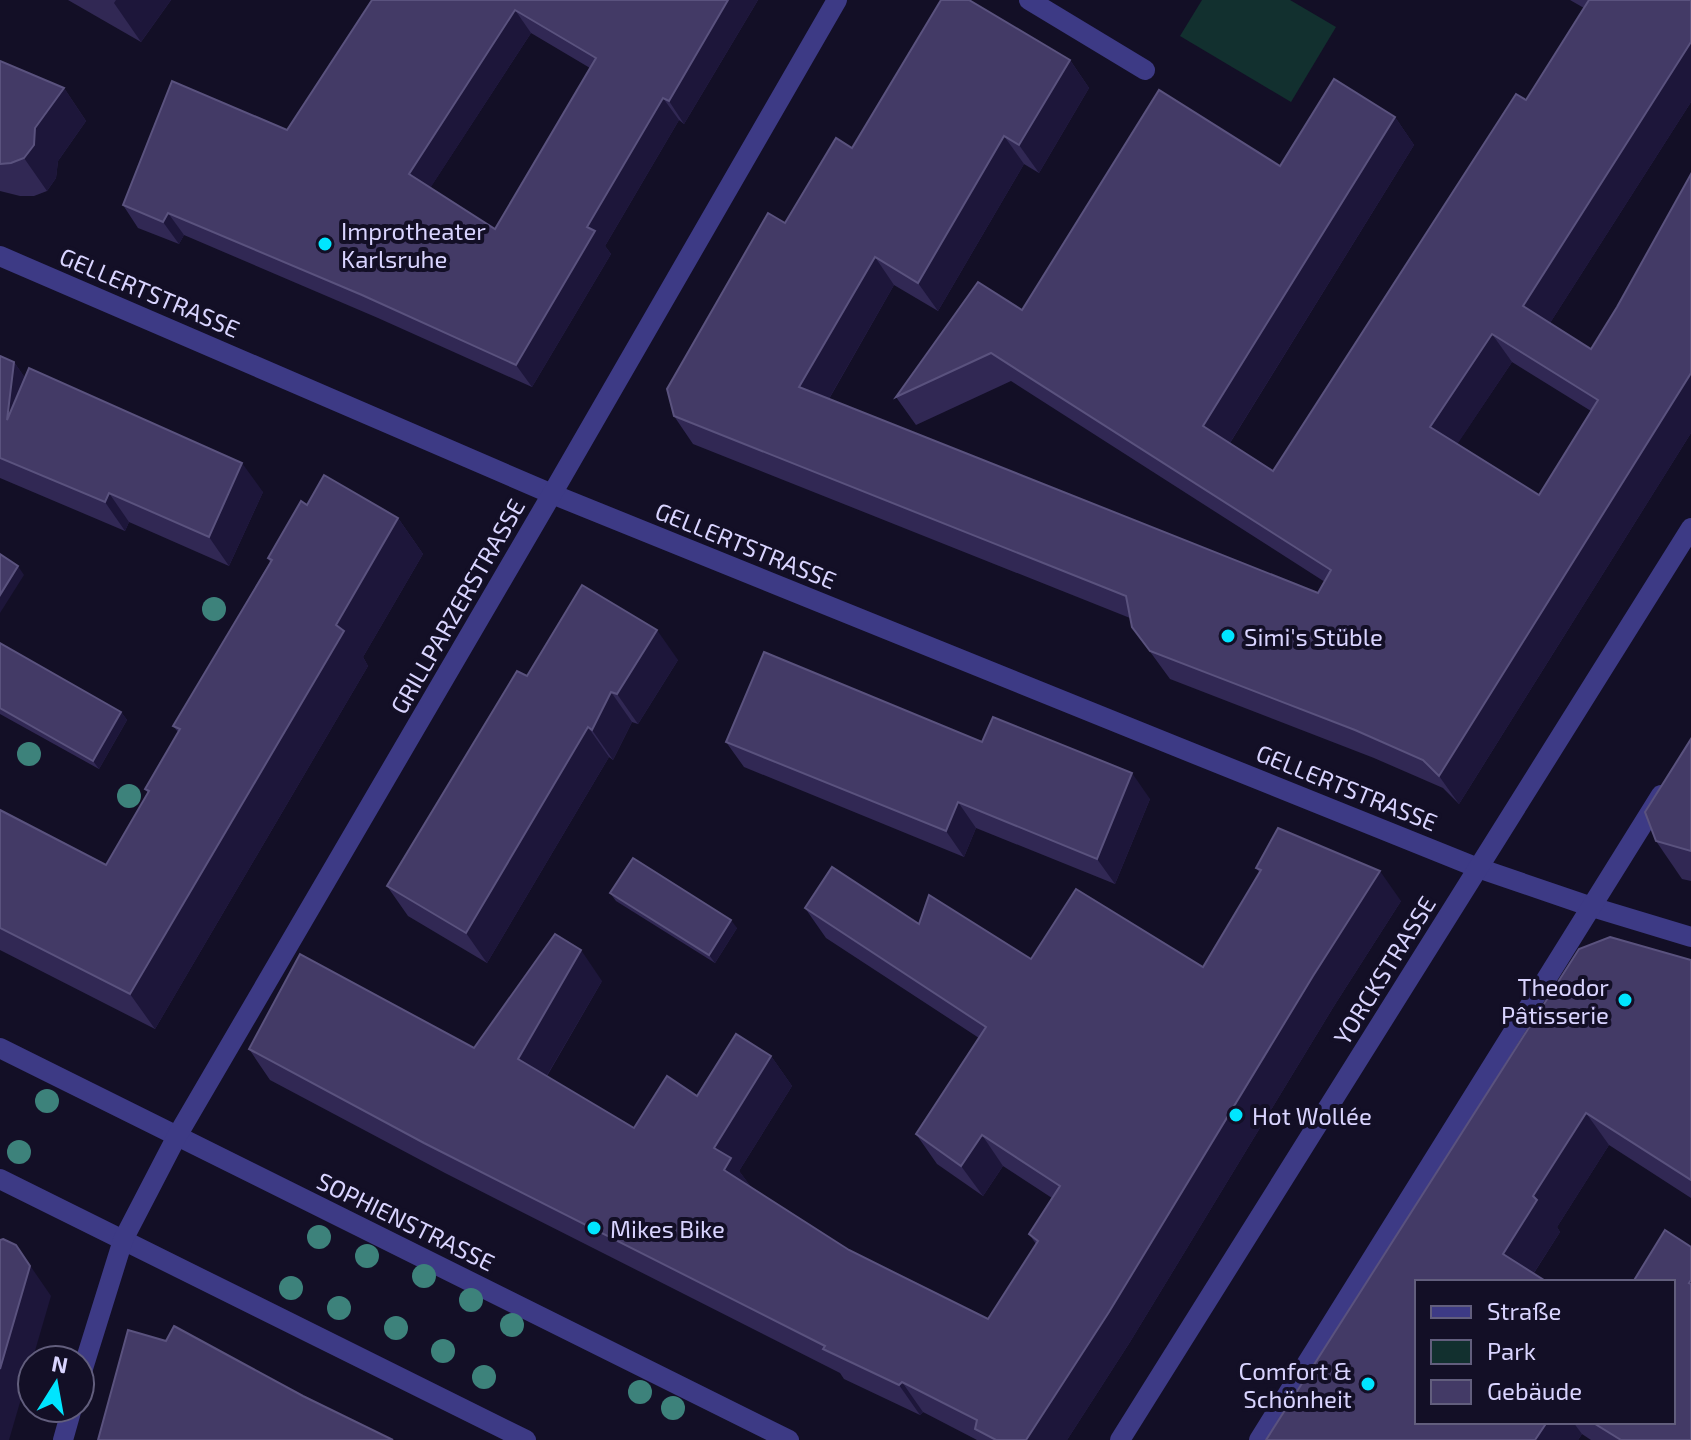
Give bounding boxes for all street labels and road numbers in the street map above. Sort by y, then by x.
street label: GELLERTSTRASSE [56,241,244,343]
street label: GRILLPARZERSTRASSE [384,493,530,719]
street label: GELLERTSTRASSE [651,495,841,595]
street label: GELLERTSTRASSE [1252,737,1442,837]
street label: YORCKSTRASSE [1327,890,1441,1050]
street label: SOPHIENSTRASSE [313,1165,499,1277]

